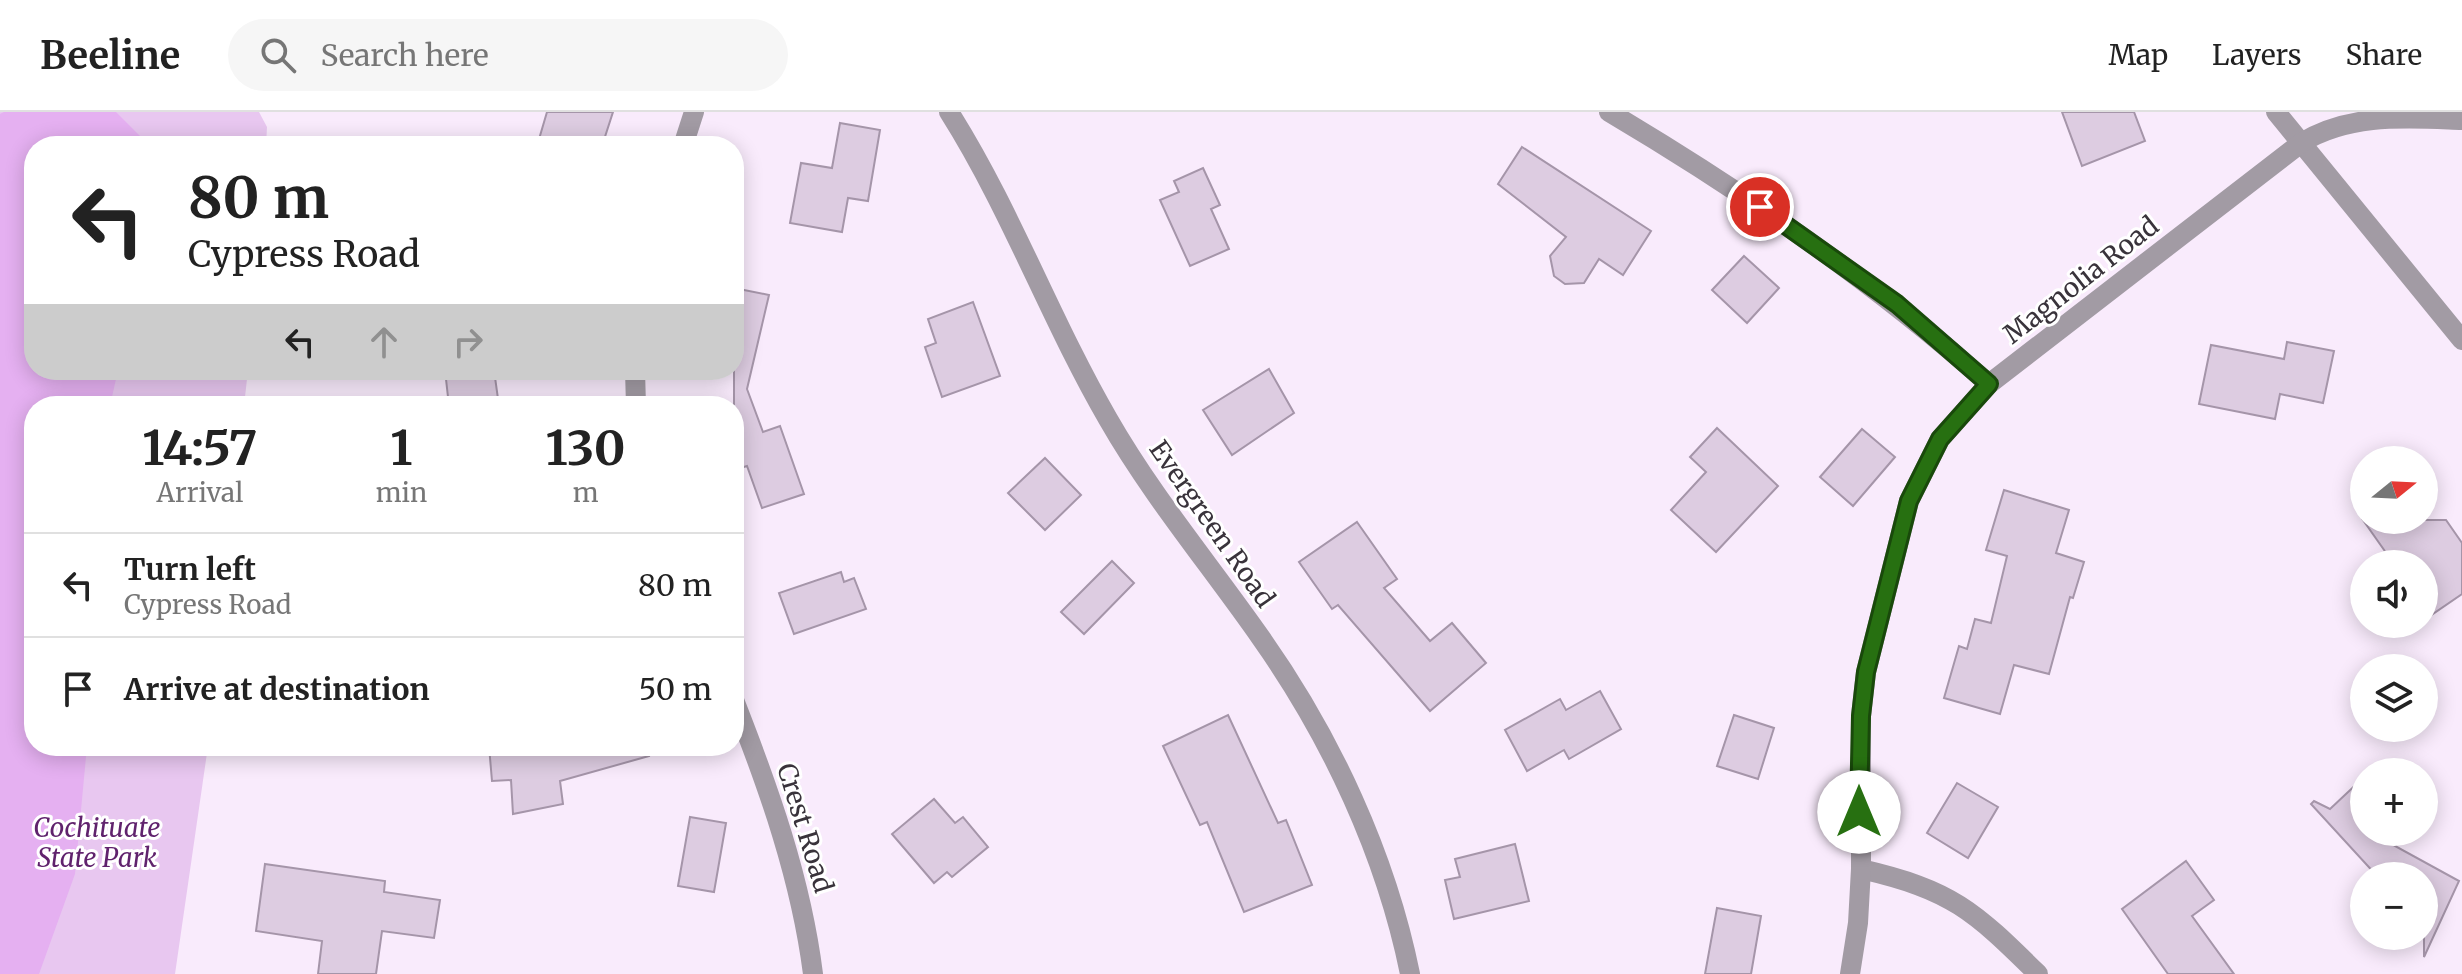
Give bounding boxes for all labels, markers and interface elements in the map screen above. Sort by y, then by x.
search box [228,19,788,91]
text: Beeline [40,32,180,79]
icon: search [256,33,300,77]
text: Search here [320,36,489,74]
text: Map [2108,37,2168,73]
text: Layers [2212,37,2301,73]
text: Share [2345,37,2422,73]
text: 80 m [188,163,329,233]
icon: left [56,168,160,272]
pin [1726,173,1794,241]
icon: arrive [1738,185,1782,229]
street label: Magnolia Road [1997,209,2165,350]
text: Cypress Road [188,232,420,277]
icon: left [278,320,322,364]
icon: ahead [362,320,406,364]
icon: right [446,320,490,364]
text: 14:57 [142,418,257,478]
text: 1 [390,418,413,478]
text: 130 [546,418,626,478]
street label: Evergreen Road [1143,434,1282,614]
north arrow [2350,446,2438,534]
map controls [2350,446,2438,950]
text: Arrival [156,476,243,509]
text: min [376,476,427,509]
text: m [573,476,598,509]
text: Turn left [124,550,256,588]
button: sound [2350,550,2438,638]
icon: left [56,563,100,607]
text: 80 m [638,566,712,604]
text: Cypress Road [124,588,291,621]
button: layers [2350,654,2438,742]
icon: arrive [56,667,100,711]
text: Arrive at destination [124,670,430,708]
text: 50 m [639,670,712,708]
button: + [2350,758,2438,846]
street label: Crest Road [770,759,841,897]
position arrow [1817,770,1901,854]
park label: Cochituate State Park [33,811,161,874]
button: − [2350,862,2438,950]

